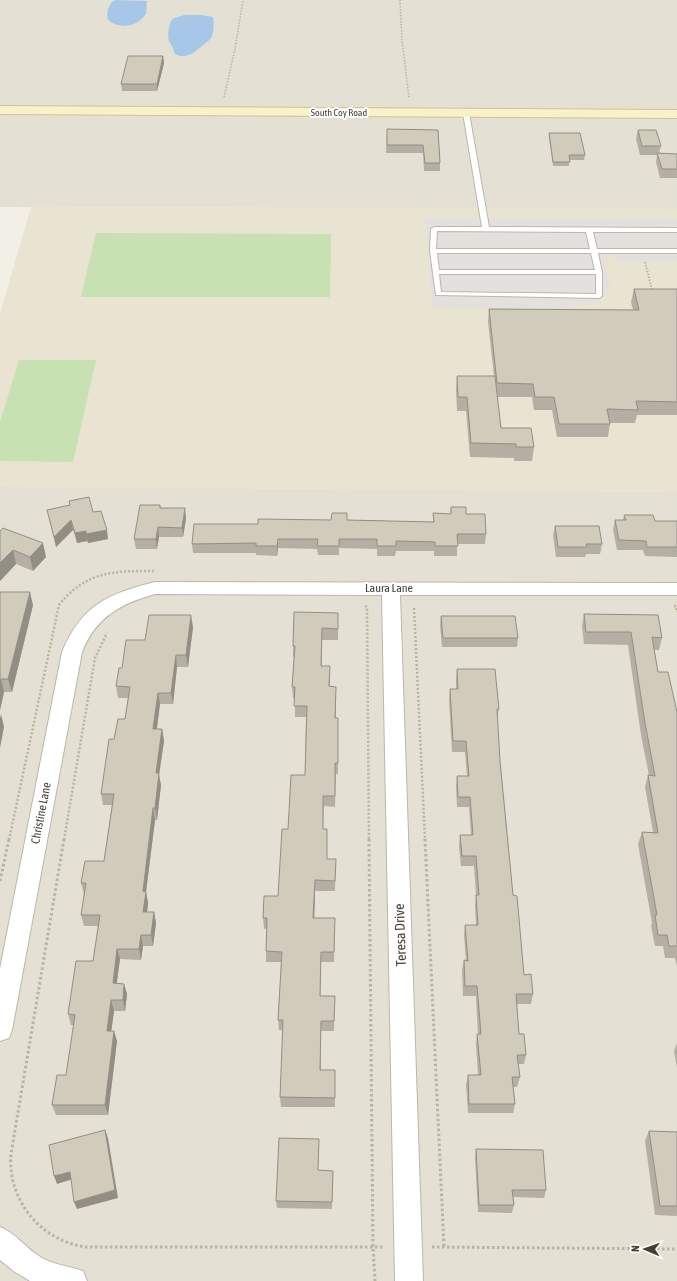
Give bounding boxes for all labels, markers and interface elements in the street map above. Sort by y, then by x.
street label: South Coy Road [311,107,368,118]
street label: Laura Lane [365,581,413,595]
street label: Christine Lane [28,781,54,845]
street label: Teresa Drive [391,903,409,967]
north arrow [625,1229,665,1269]
text: N [629,1245,641,1252]

